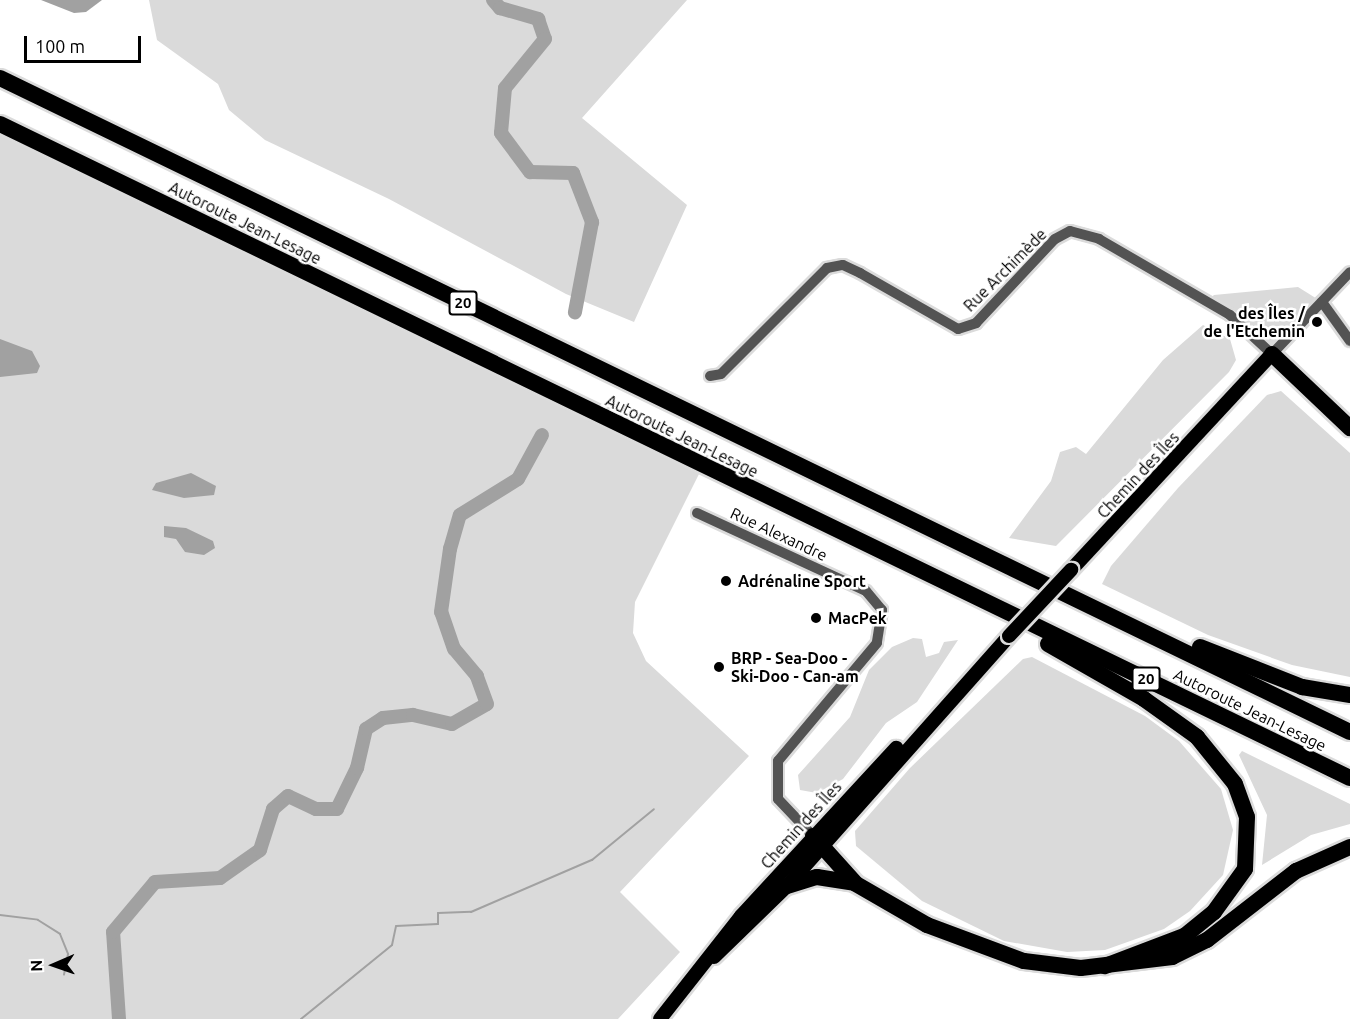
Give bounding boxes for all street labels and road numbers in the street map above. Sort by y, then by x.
street label: Autoroute Jean-Lesage [166,178,324,268]
street label: Rue Archimède [960,225,1050,315]
road number: 20 [448,291,478,315]
street label: Autoroute Jean-Lesage [603,391,761,481]
street label: Chemin des Îles [1093,428,1183,522]
street label: Rue Alexandre [728,503,830,565]
street label: Autoroute Jean-Lesage [1171,665,1329,755]
road number: 20 [1131,667,1161,691]
street label: Chemin des Îles [757,777,845,873]

